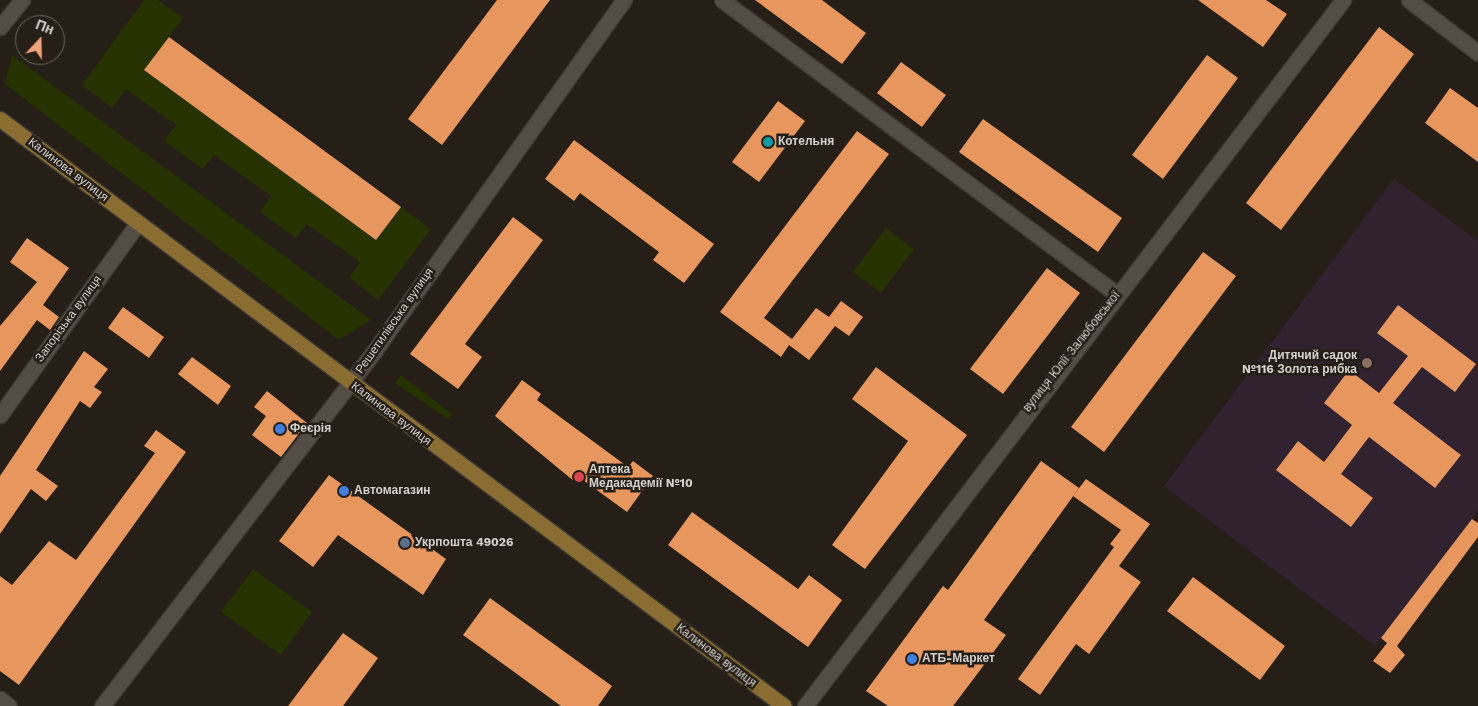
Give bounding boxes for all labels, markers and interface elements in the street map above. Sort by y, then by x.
north arrow [15,15,65,65]
text: Пн [34,16,57,38]
street label: Калинова вулиця [25,135,111,205]
place label: Котельня [778,135,834,149]
marker: Котельня [762,136,774,148]
street label: Решетилівська вулиця [353,265,437,377]
street label: Запорізька вулиця [33,273,105,365]
street label: вулиця Юлії Залюбовської [1020,289,1124,415]
place label: Дитячий садок №116 Золота рибка [1242,349,1357,377]
marker: Дитячий садок №116 Золота рибка [1361,357,1373,369]
street label: Калинова вулиця [348,379,434,449]
place label: Феєрія [290,422,331,436]
marker: Феєрія [274,423,286,435]
place label: Аптека Медакадемії №10 [589,463,693,491]
marker: Аптека Медакадемії №10 [573,471,585,483]
place label: Автомагазин [354,484,431,498]
marker: Автомагазин [338,485,350,497]
place label: Укрпошта 49026 [415,536,513,550]
marker: Укрпошта 49026 [399,537,411,549]
street label: Калинова вулиця [673,621,759,691]
place label: АТБ-Маркет [922,652,995,666]
marker: АТБ-Маркет [906,653,918,665]

